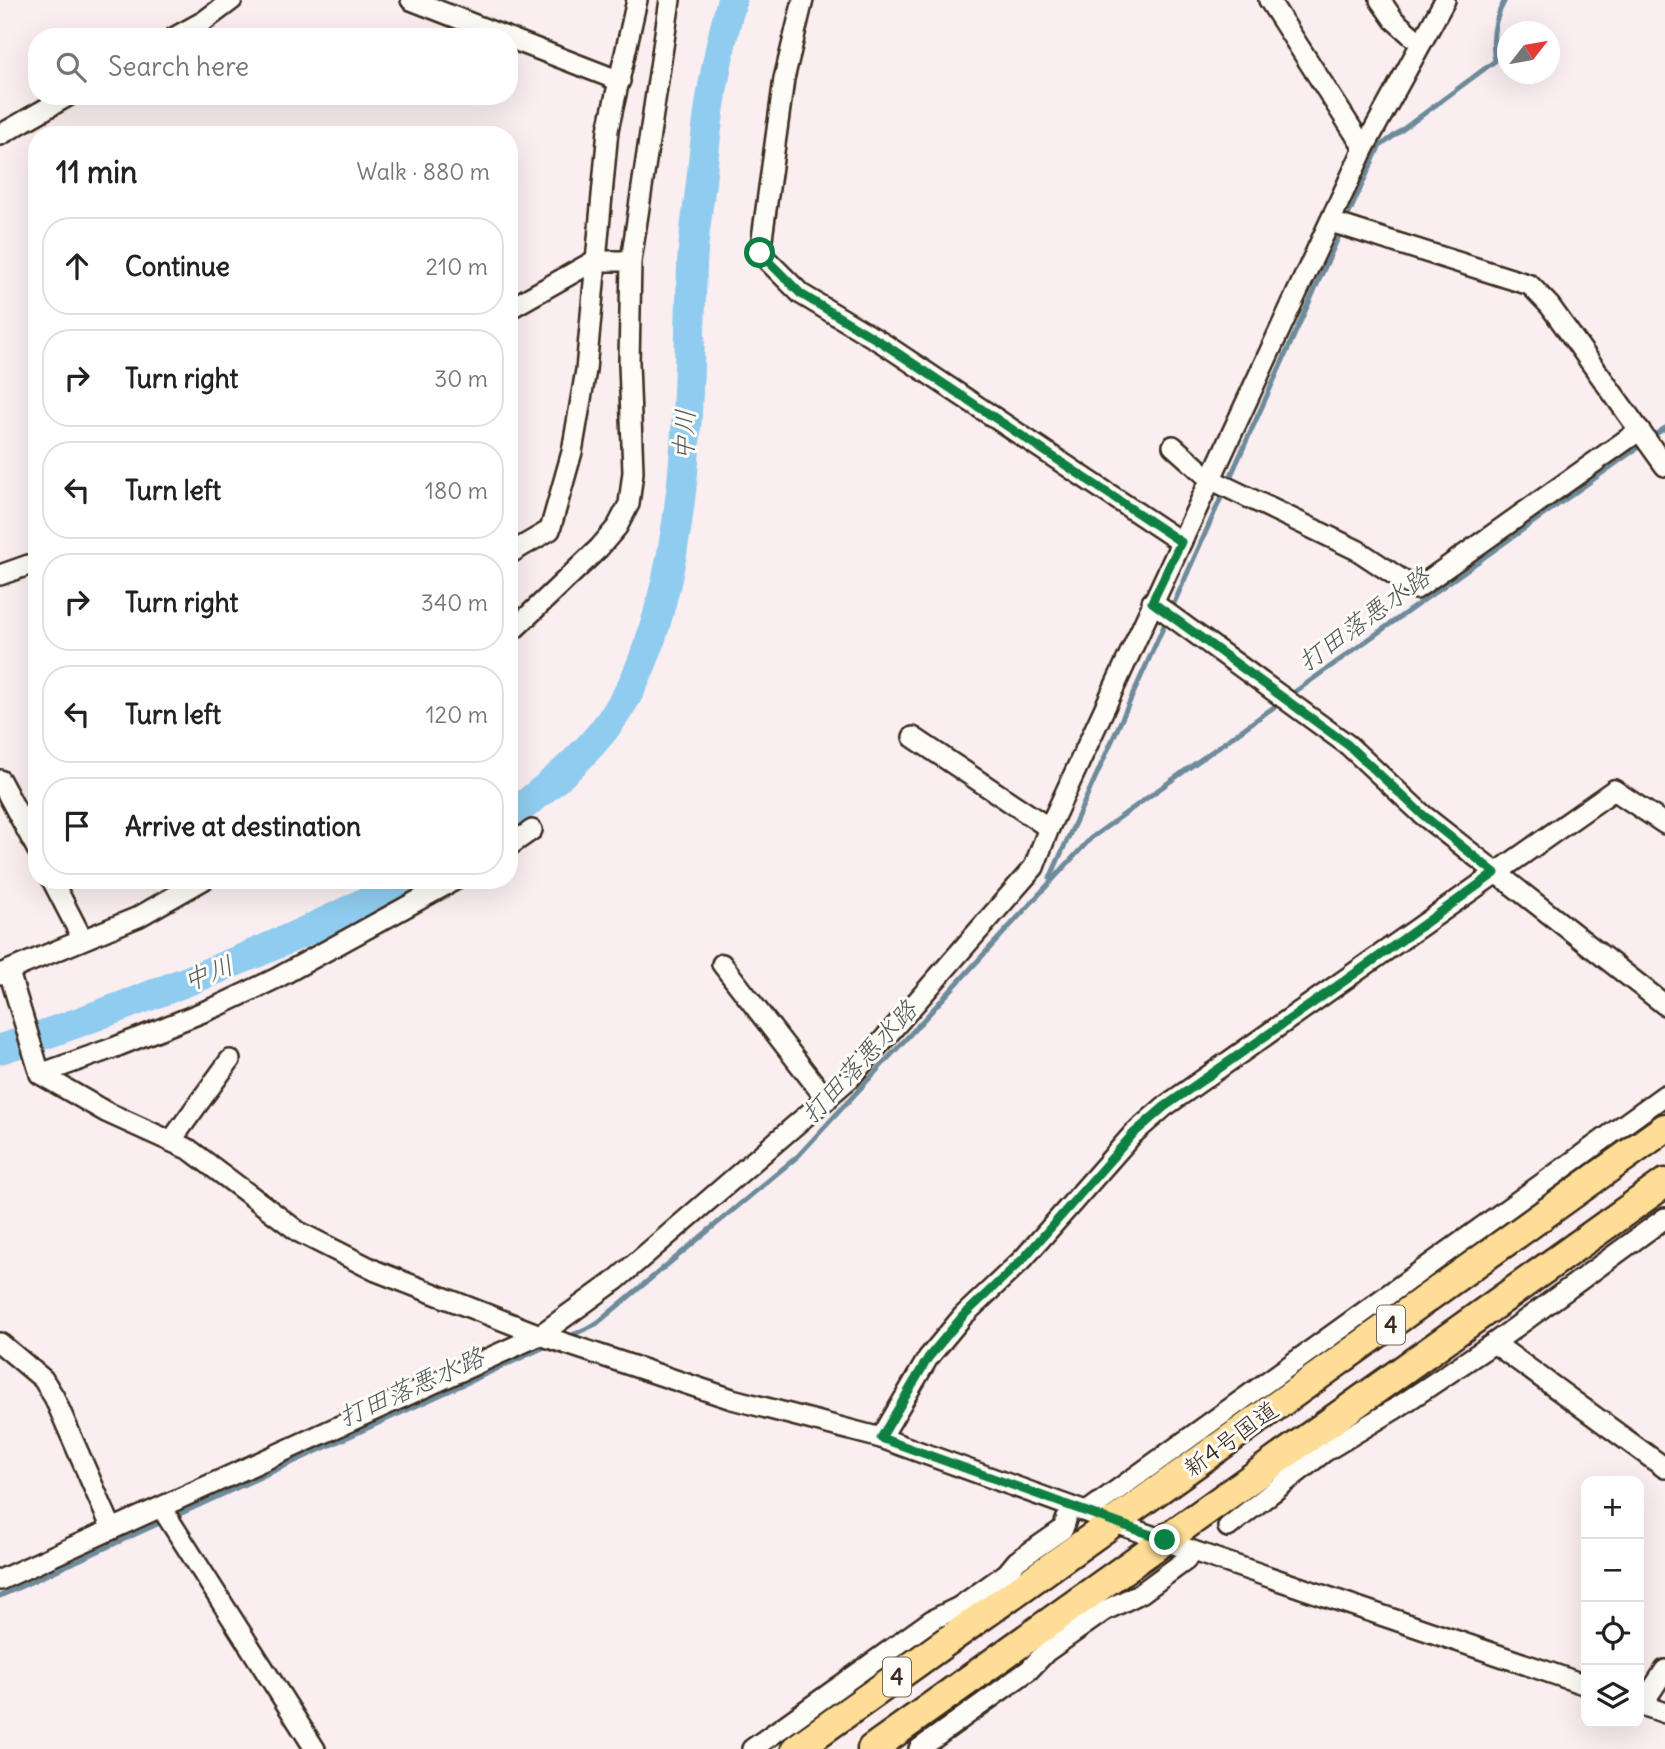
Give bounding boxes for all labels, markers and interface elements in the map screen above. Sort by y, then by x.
north arrow [1497,21,1560,84]
search box [28,28,518,105]
icon: search [52,48,90,86]
text: Search here [108,50,249,83]
text: 11 min [56,153,137,191]
text: Walk · 880 m [357,157,490,186]
route start [744,237,775,268]
icon: ahead [58,247,96,285]
text: Continue [125,250,230,283]
text: 210 m [425,252,488,281]
icon: right [58,359,96,397]
text: Turn right [125,362,238,395]
text: 30 m [434,364,488,393]
water label: 中川 [666,408,701,462]
icon: left [58,471,96,509]
text: Turn left [125,474,221,507]
text: 180 m [425,476,488,505]
water label: 打田落悪水路 [1291,558,1438,678]
icon: right [58,583,96,621]
text: Turn right [125,586,238,619]
text: 340 m [421,588,488,617]
icon: left [58,695,96,733]
text: Turn left [125,698,221,731]
text: 120 m [425,700,488,729]
icon: arrive [58,807,96,845]
text: Arrive at destination [125,810,361,843]
water label: 中川 [178,948,238,997]
water label: 打田落悪水路 [793,992,925,1130]
road number: 4 [1377,1306,1405,1344]
water label: 打田落悪水路 [333,1339,491,1433]
street label: 新4号国道 [1177,1394,1284,1483]
map controls [1581,1476,1644,1728]
button: + [1581,1476,1644,1539]
route end [1149,1524,1180,1555]
button: − [1581,1539,1644,1602]
button: locate [1581,1602,1644,1665]
road number: 4 [883,1658,911,1696]
button: layers [1581,1665,1644,1728]

